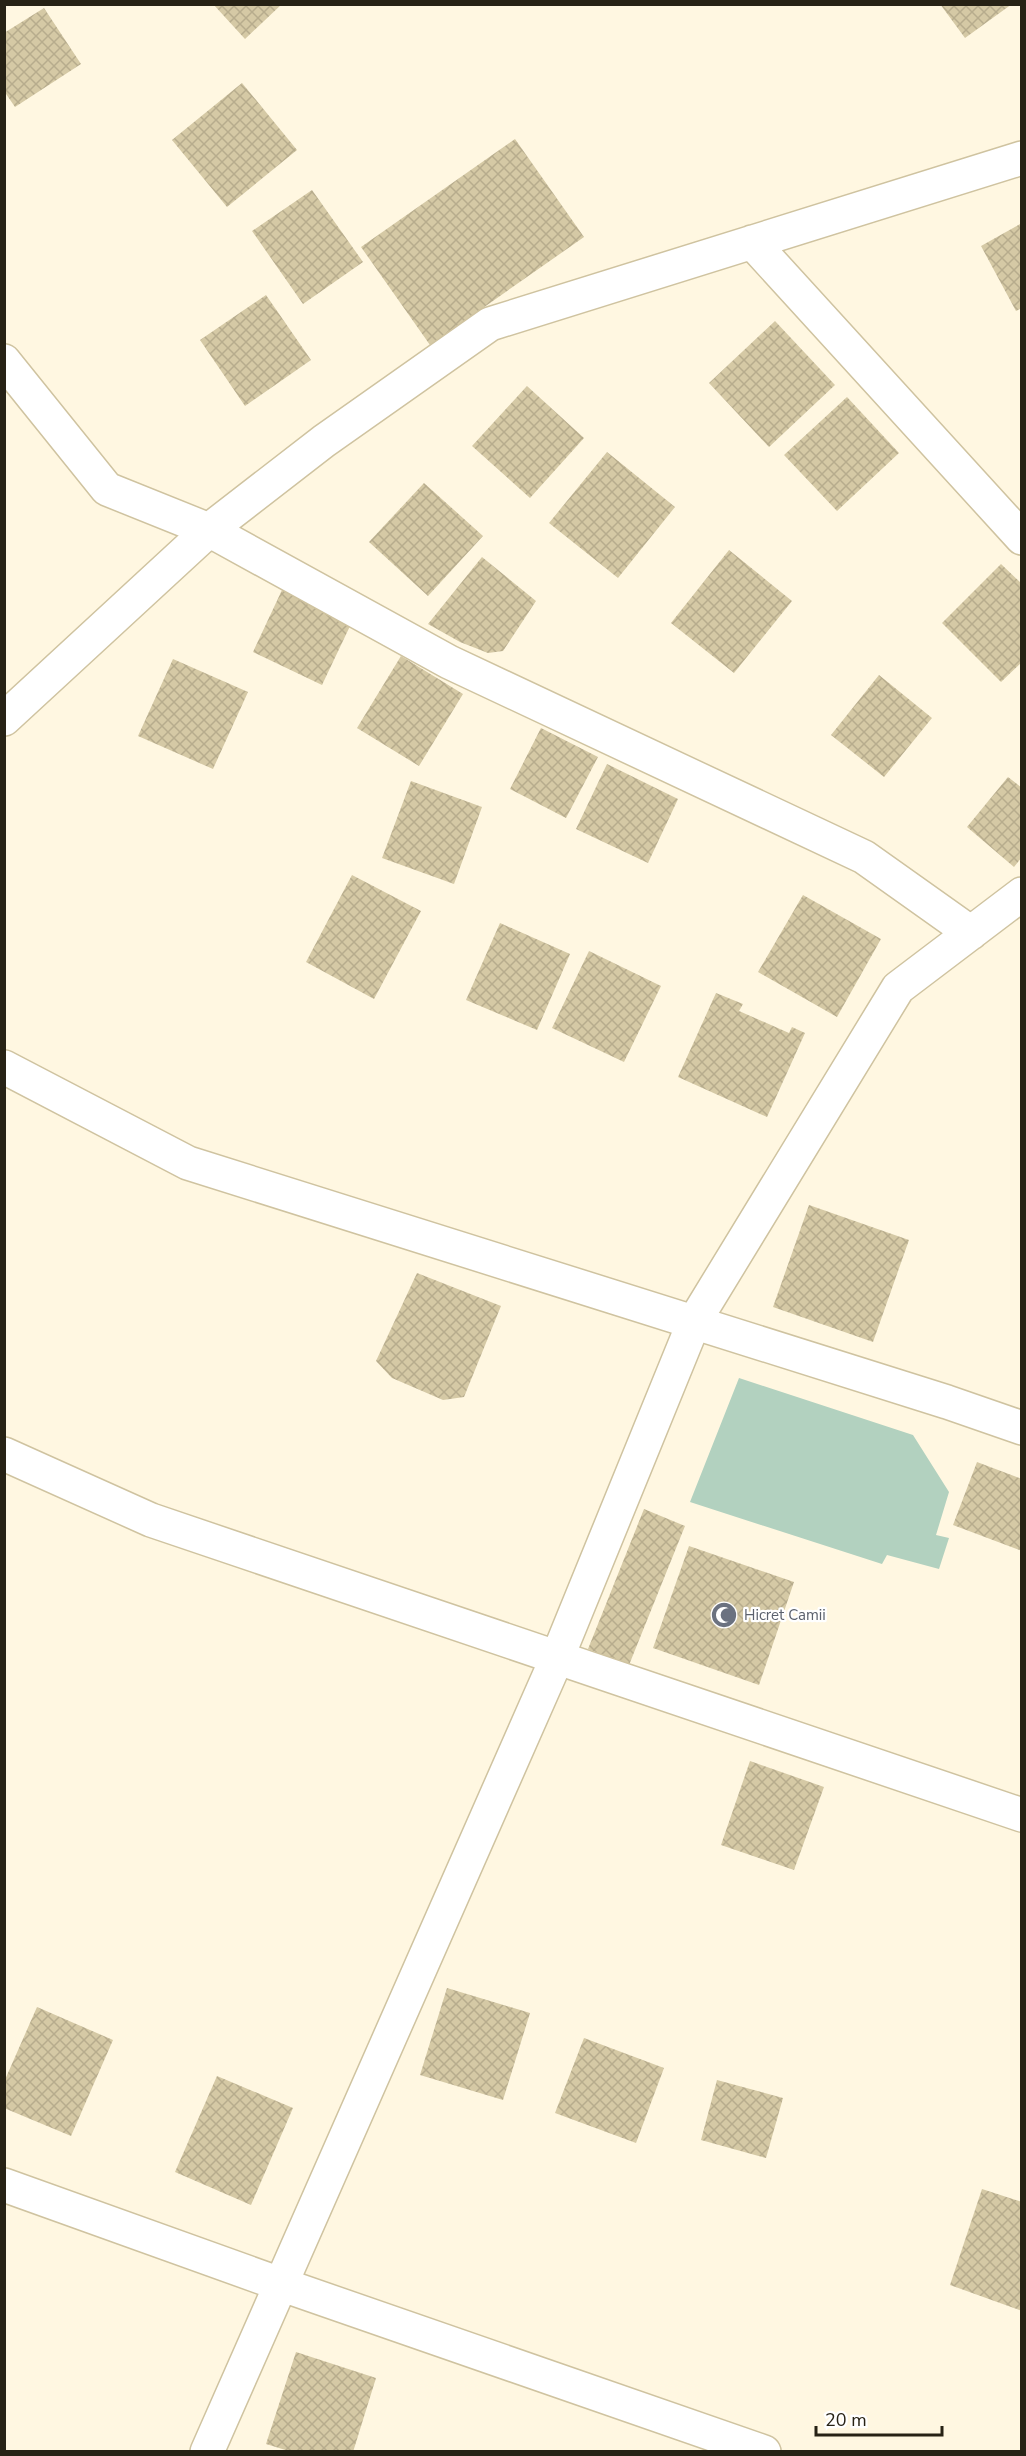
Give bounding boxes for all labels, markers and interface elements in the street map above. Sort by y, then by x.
mosque icon: Hicret Camii [709,1600,739,1630]
place label: Hicret Camii [744,1605,826,1625]
scale bar [816,2399,942,2437]
text: 20 m [825,2408,867,2432]

